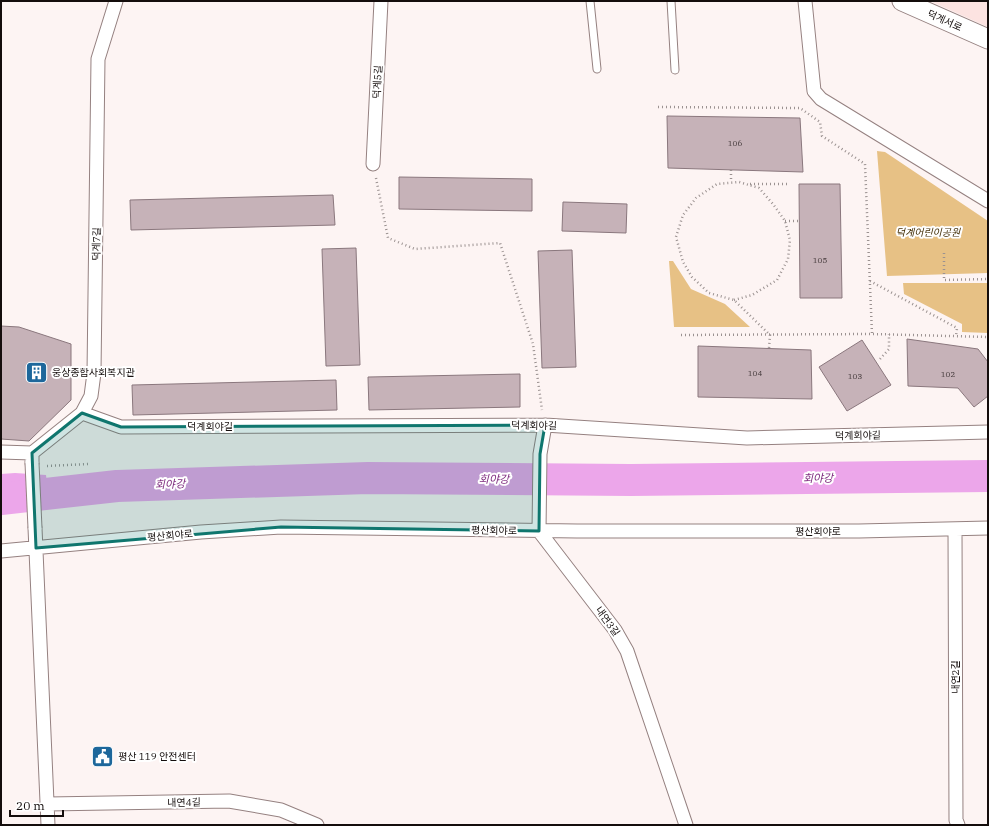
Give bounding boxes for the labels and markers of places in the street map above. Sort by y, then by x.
building icon: 웅상종합사회복지관 [23,359,49,385]
place label: 웅상종합사회복지관 [52,366,136,379]
public building icon: 평산 119 안전센터 [90,743,116,769]
place label: 평산 119 안전센터 [118,750,196,763]

